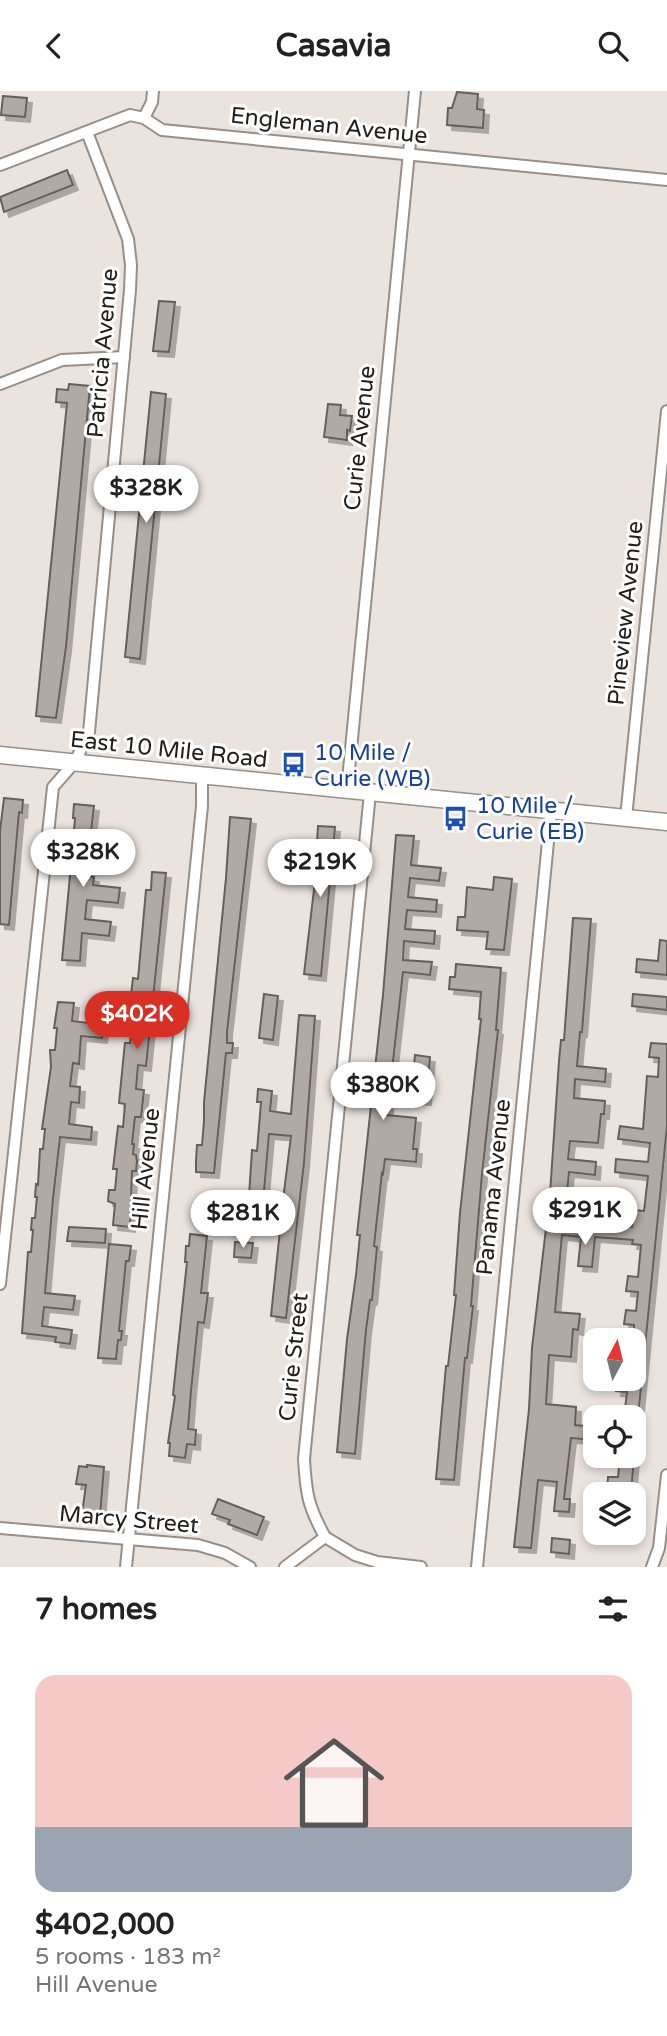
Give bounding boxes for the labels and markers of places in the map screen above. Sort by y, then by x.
pin: $328K [97,465,195,525]
place label: 10 Mile / Curie (WB) [314,739,430,793]
bus stop icon: 10 Mile / Curie (WB) [280,751,308,779]
place label: 10 Mile / Curie (EB) [476,792,584,846]
bus stop icon: 10 Mile / Curie (EB) [442,804,470,832]
pin: $328K [34,829,132,889]
pin: $219K [271,839,369,899]
pin: $402K [88,991,186,1051]
pin: $380K [334,1063,432,1122]
pin: $291K [536,1187,634,1247]
pin: $281K [194,1191,292,1250]

